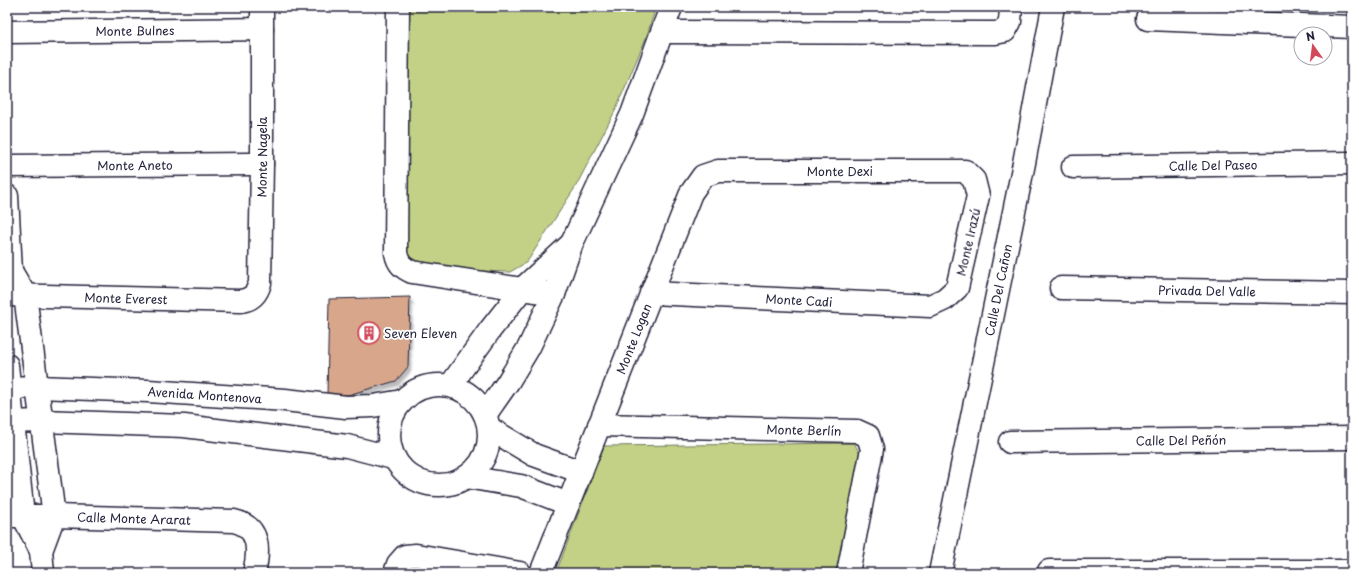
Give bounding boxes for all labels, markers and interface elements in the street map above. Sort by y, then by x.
street label: Monte Bulnes [95,21,175,40]
north arrow [1293,26,1333,66]
text: N [1304,26,1317,45]
street label: Monte Nagela [252,116,271,197]
street label: Calle Del Paseo [1168,155,1258,175]
street label: Monte Aneto [97,156,173,174]
street label: Monte Dexi [807,162,873,180]
street label: Monte Irazú [951,206,985,278]
street label: Calle Del Cañon [980,242,1016,338]
street label: Privada Del Valle [1158,281,1256,300]
street label: Monte Everest [84,288,168,308]
street label: Monte Cadi [765,289,833,311]
street label: Monte Logan [611,301,656,377]
building icon: Seven Eleven [356,320,382,346]
place label: Seven Eleven [384,324,458,342]
street label: Avenida Montenova [147,382,263,408]
street label: Monte Berlín [766,420,842,440]
street label: Calle Del Peñón [1136,430,1226,450]
street label: Calle Monte Ararat [77,508,191,529]

